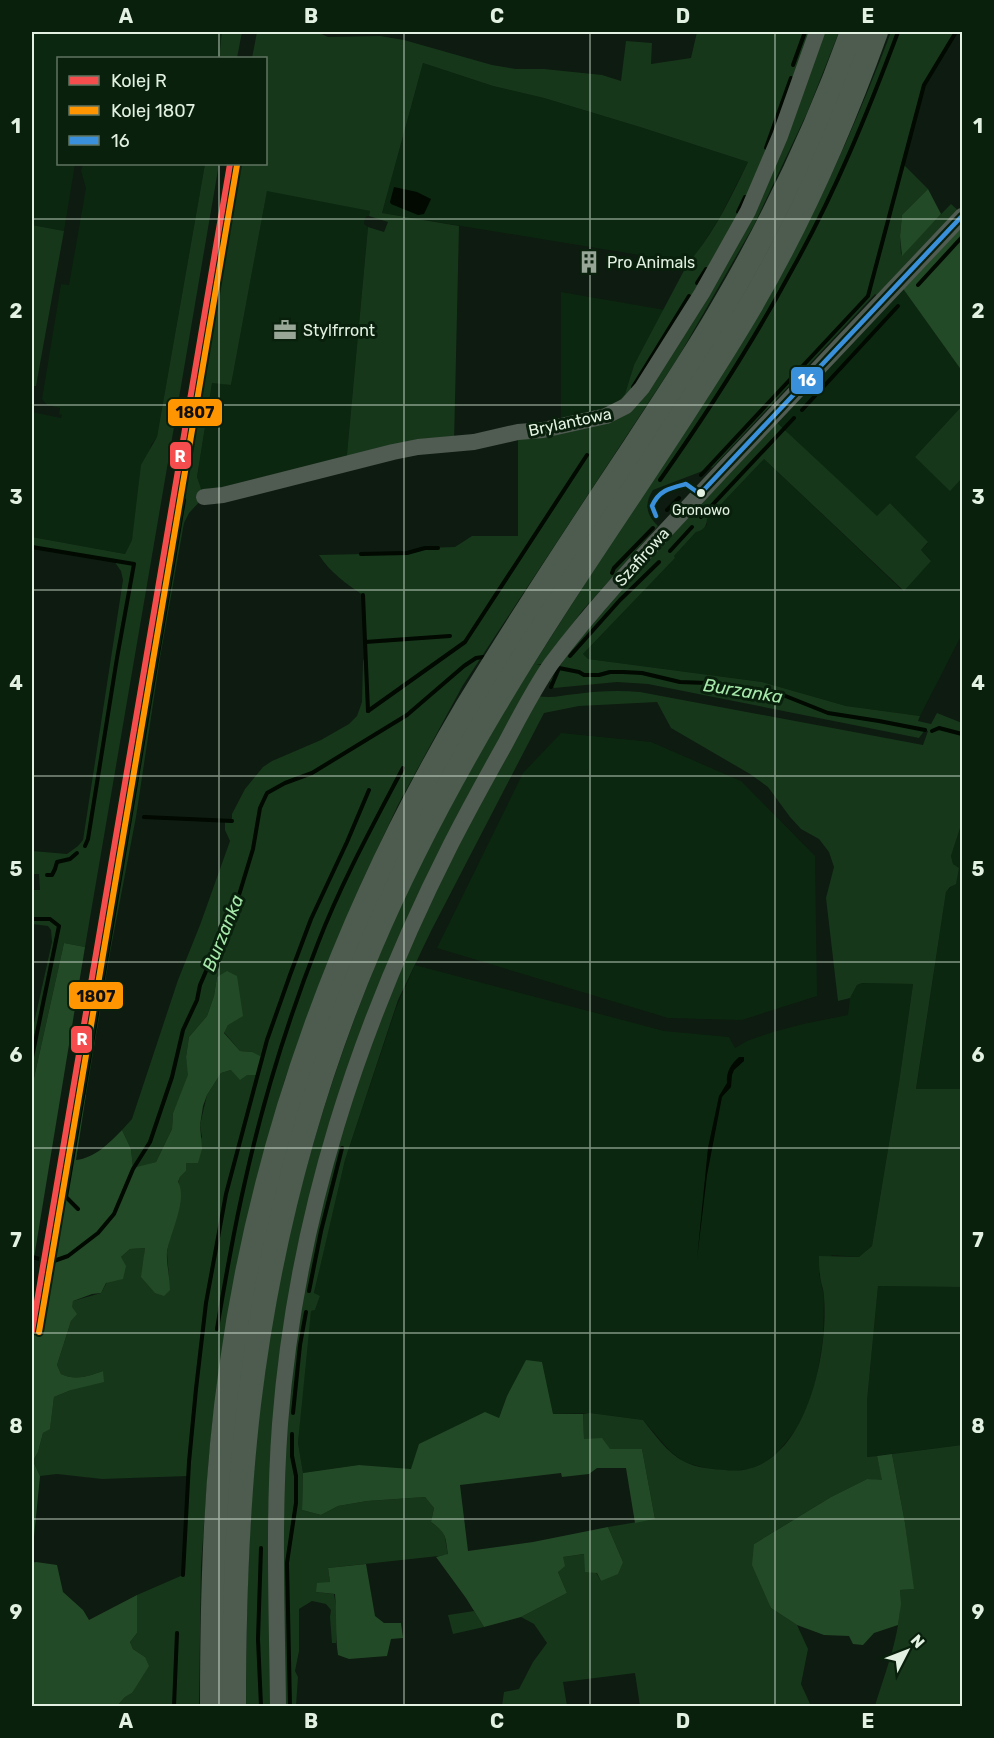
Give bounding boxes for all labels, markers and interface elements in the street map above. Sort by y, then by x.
text: A [119,4,134,28]
text: B [304,4,318,28]
text: C [490,4,504,28]
text: D [676,4,690,28]
text: E [862,4,874,28]
legend [57,57,267,165]
text: Kolej R [111,70,167,92]
text: Kolej 1807 [111,100,195,122]
text: 1 [11,114,21,138]
text: 1 [973,114,983,138]
text: 16 [111,130,130,152]
building icon: Pro Animals [576,249,602,275]
place label: Pro Animals [607,253,695,272]
text: 2 [10,299,23,323]
text: 2 [972,299,985,323]
office icon: Stylfrront [272,317,298,343]
place label: Stylfrront [303,321,375,340]
line badge: 16 [790,366,824,395]
text: 16 [798,371,816,390]
line badge: 1807 [167,398,223,427]
text: 1807 [176,403,214,422]
street label: Brylantowa [527,404,613,440]
line badge: R [169,441,192,470]
text: R [174,447,186,466]
text: 3 [9,485,23,509]
text: 3 [971,485,985,509]
marker: Gronowo [695,487,707,499]
place label: Gronowo [672,502,730,519]
street label: Szafirowa [611,524,673,590]
text: 4 [9,671,23,695]
text: 4 [971,671,985,695]
water label: Burzanka [702,674,785,708]
text: 5 [10,857,23,881]
text: 5 [972,857,985,881]
water label: Burzanka [198,891,248,974]
line badge: 1807 [68,981,124,1010]
text: 1807 [77,987,115,1006]
line badge: R [70,1025,93,1054]
text: R [76,1030,88,1049]
text: 6 [9,1043,23,1067]
text: 6 [971,1043,985,1067]
text: 7 [10,1228,22,1252]
text: 7 [972,1228,984,1252]
text: 8 [9,1414,23,1438]
text: 8 [971,1414,985,1438]
text: 9 [10,1600,23,1624]
text: 9 [972,1600,985,1624]
north arrow [877,1621,937,1681]
text: N [907,1631,929,1652]
text: A [119,1709,134,1733]
text: B [304,1709,318,1733]
text: C [490,1709,504,1733]
text: D [676,1709,690,1733]
text: E [862,1709,874,1733]

